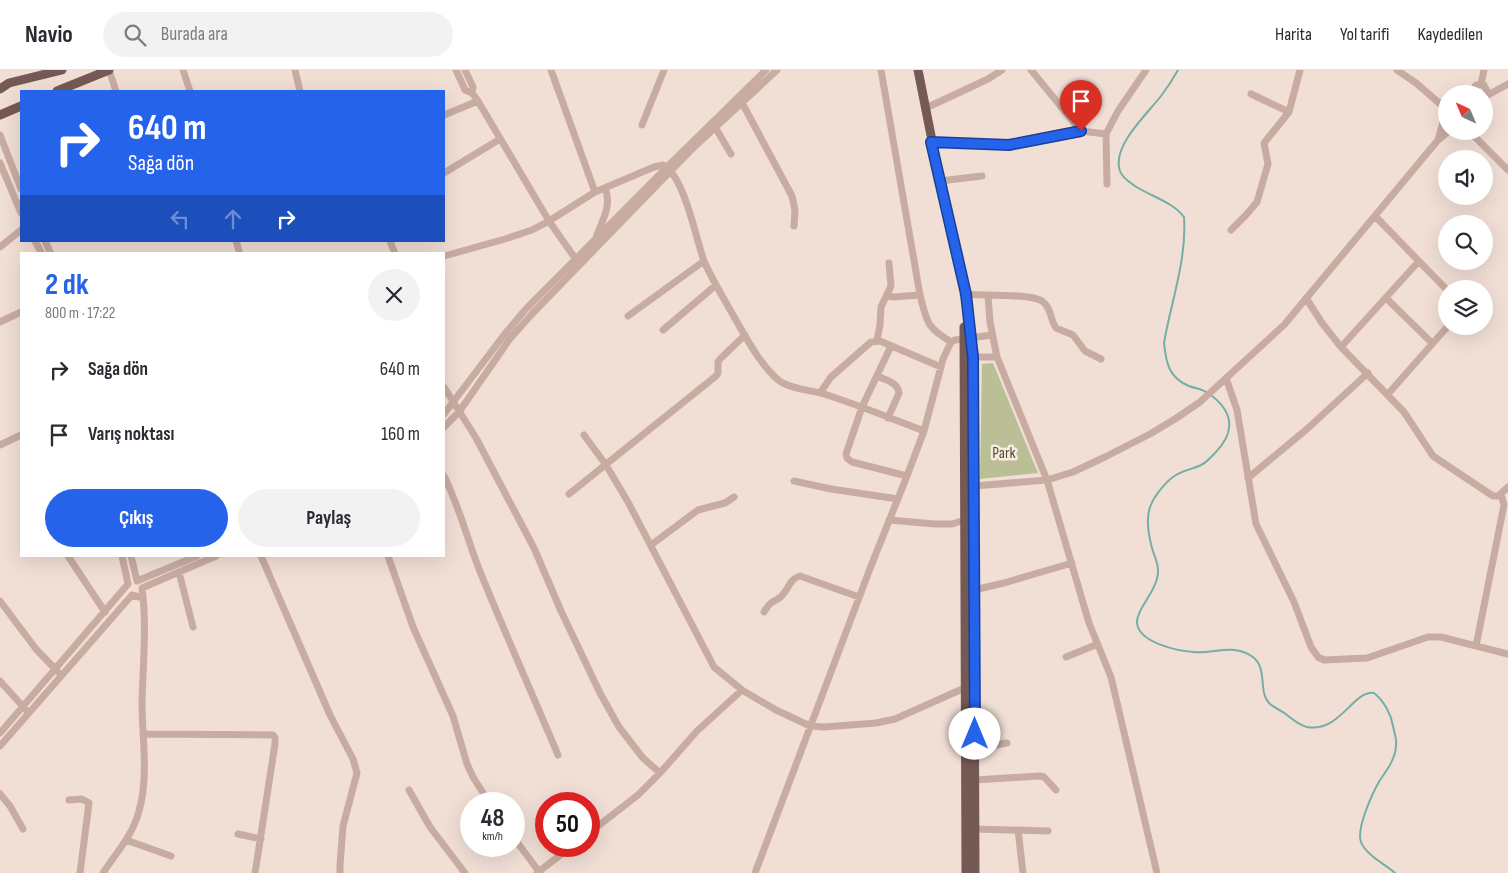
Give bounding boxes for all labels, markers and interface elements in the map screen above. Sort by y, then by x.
search box [103,12,453,57]
text: Navio [25,20,73,49]
icon: search [121,21,149,49]
text: Burada ara [161,23,228,46]
text: Harita [1275,24,1312,45]
text: Yol tarifi [1340,24,1389,45]
text: Kaydedilen [1417,24,1483,45]
pin [1060,80,1102,131]
north arrow [1438,85,1492,140]
map controls [1438,85,1493,335]
icon: arrive [1067,87,1095,115]
text: 640 m [128,107,206,150]
icon: right [45,110,110,175]
text: Sağa dön [128,150,194,177]
button: sound [1438,150,1493,205]
icon: left [166,205,194,233]
icon: ahead [219,205,247,233]
icon: right [272,205,300,233]
button: search [1438,215,1493,270]
text: 2 dk [45,267,89,303]
button: close [368,269,420,321]
button: layers [1438,280,1493,335]
text: 800 m · 17:22 [45,304,115,323]
icon: right [45,356,73,384]
text: Sağa dön [88,358,148,381]
text: 640 m [380,358,420,381]
icon: arrive [45,421,73,449]
text: Varış noktası [88,423,174,446]
text: 160 m [381,423,420,446]
park label: Park [992,444,1016,463]
button: Çıkış [45,489,228,547]
button: Paylaş [238,489,420,547]
position arrow [948,707,1000,759]
speed limit sign: 50 [535,792,600,857]
text: 48 [481,803,504,834]
text: km/h [482,829,503,844]

